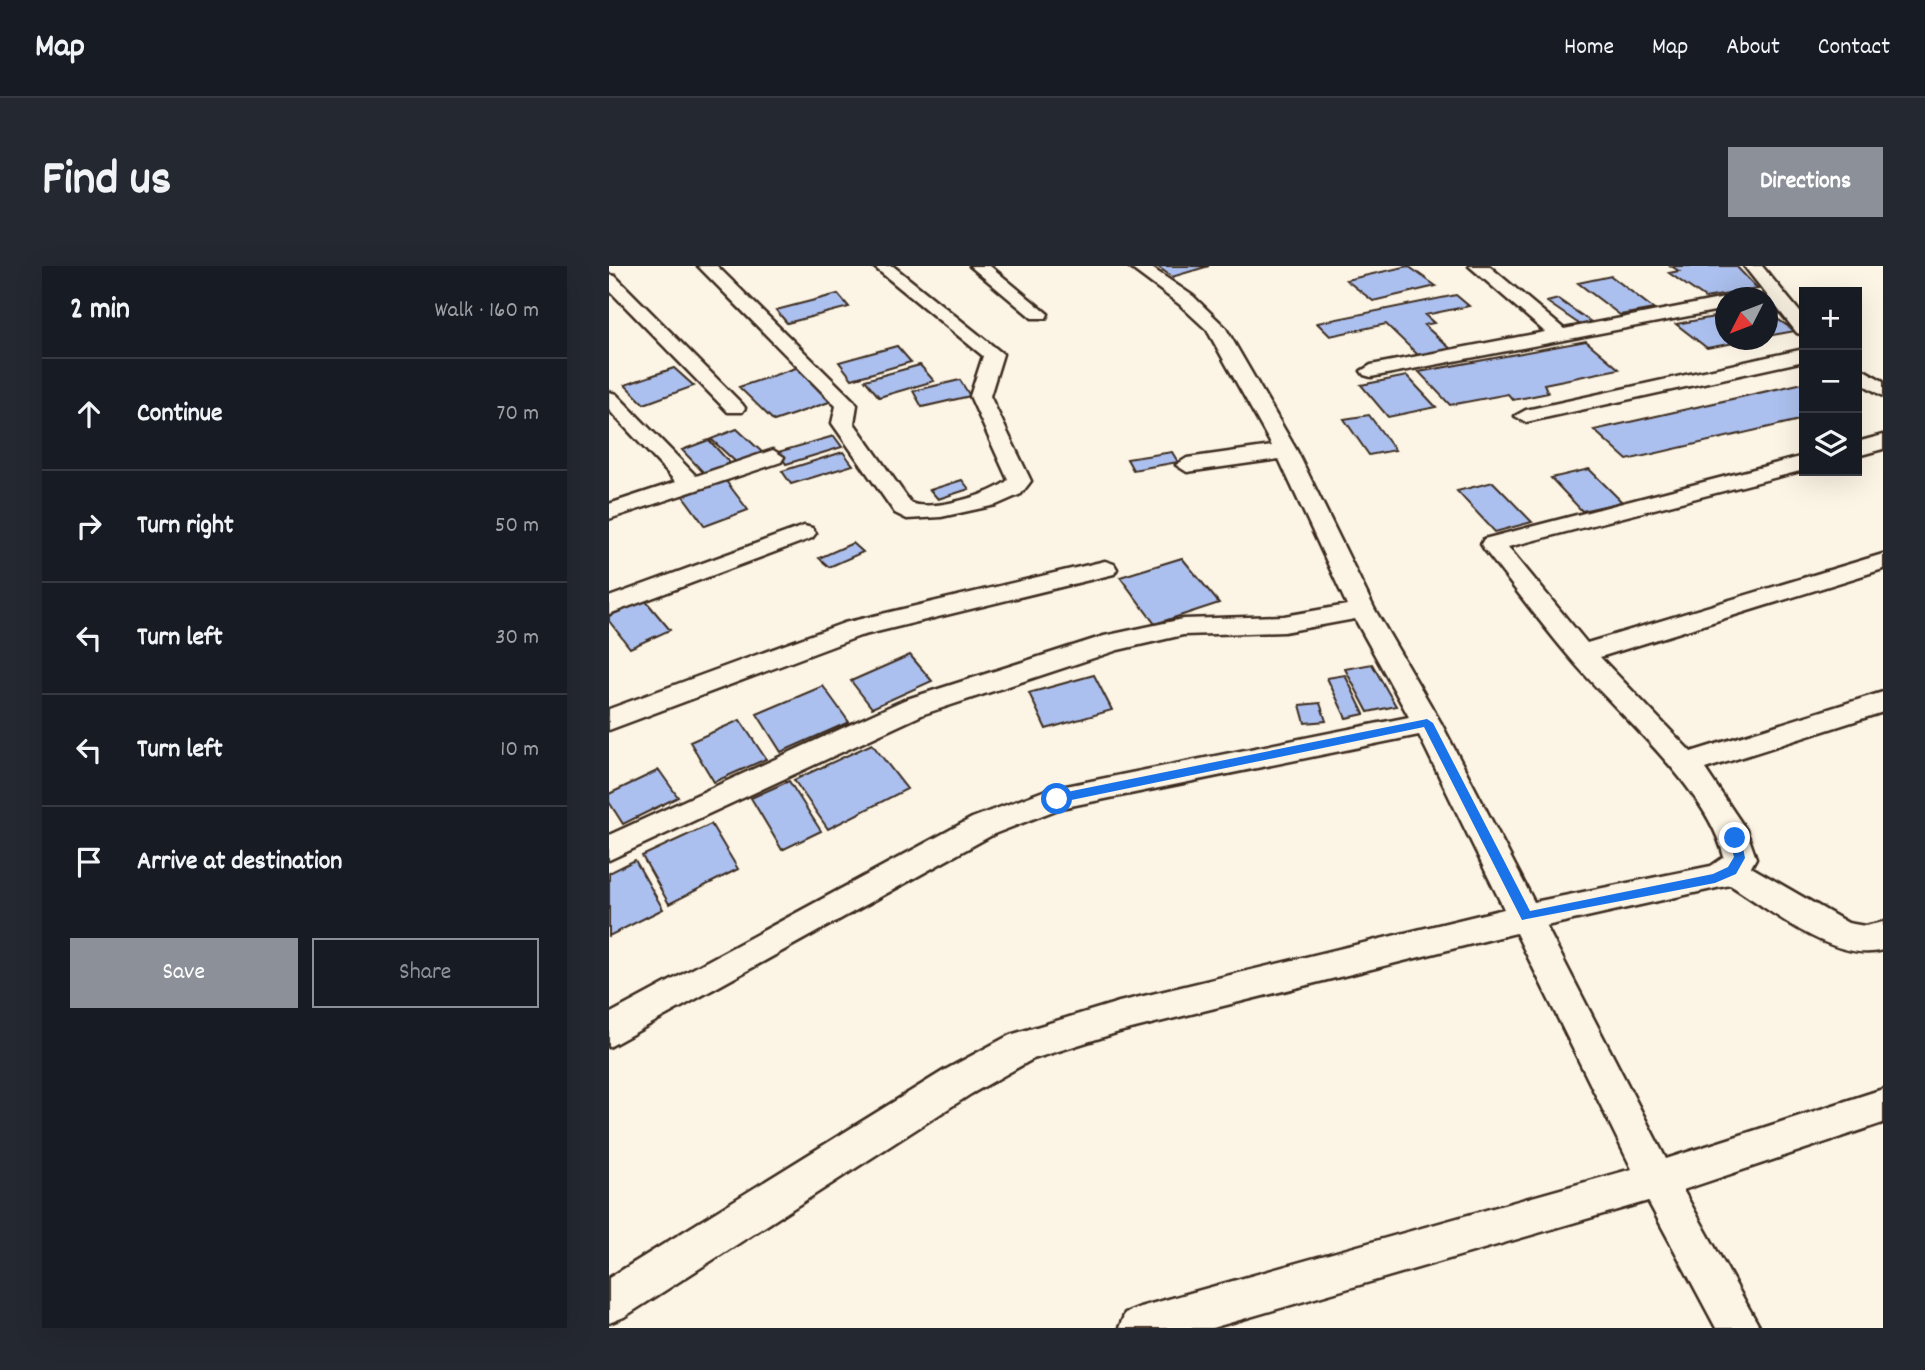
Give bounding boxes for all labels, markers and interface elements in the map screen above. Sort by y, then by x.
text: Map [35,25,85,72]
text: Home [1564,31,1614,65]
text: Map [1652,31,1688,65]
text: About [1726,31,1780,65]
text: Contact [1818,31,1890,65]
text: Find us [42,147,171,217]
button: Directions [1728,147,1883,217]
north arrow [1715,287,1778,350]
map controls [1799,287,1862,476]
button: + [1799,287,1862,350]
text: 2 min [70,290,130,333]
text: Walk · 160 m [434,295,539,328]
button: − [1799,350,1862,413]
icon: ahead [70,395,108,433]
text: Continue [137,396,222,433]
text: 70 m [497,398,539,431]
button: layers [1799,413,1862,476]
icon: right [70,507,108,545]
text: Turn right [137,508,234,545]
text: 50 m [495,510,539,543]
icon: left [70,619,108,657]
text: Turn left [137,620,223,657]
text: 30 m [495,622,539,655]
icon: left [70,731,108,769]
text: Turn left [137,732,223,769]
text: 10 m [500,734,539,767]
route start [1041,783,1072,814]
route end [1719,822,1750,853]
icon: arrive [70,843,108,881]
text: Arrive at destination [137,844,342,881]
button: Save [70,938,298,1008]
button: Share [312,938,539,1008]

